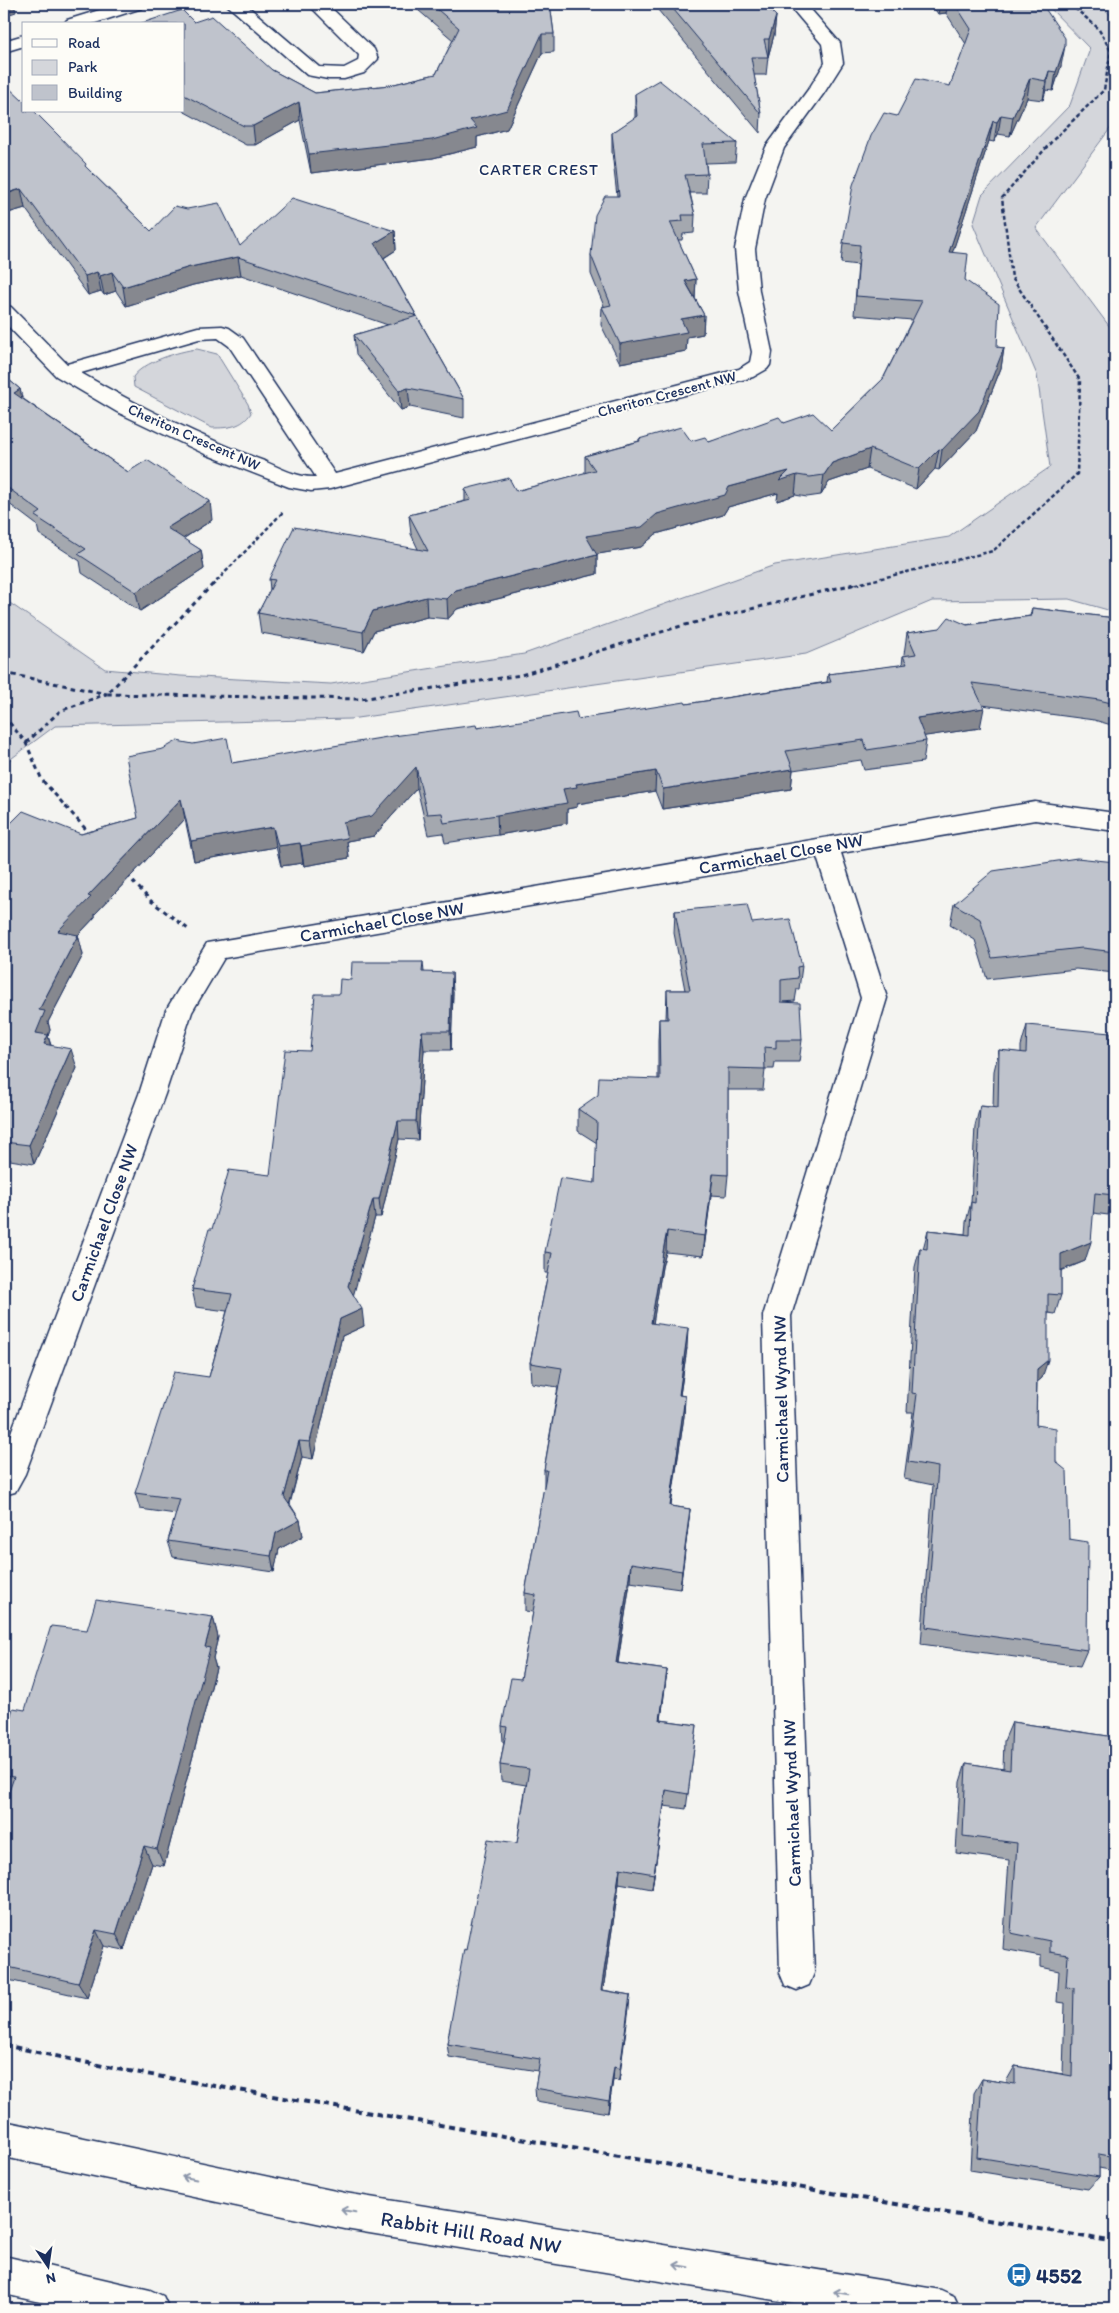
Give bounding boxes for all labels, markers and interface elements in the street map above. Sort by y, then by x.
legend [22,22,185,112]
text: Road [68,34,101,52]
text: Park [68,58,98,76]
text: Building [68,84,122,102]
district label: CARTER CREST [479,160,599,179]
street label: Cheriton Crescent NW [596,367,738,421]
street label: Cheriton Crescent NW [125,400,263,474]
street label: Carmichael Close NW [697,829,865,879]
street label: Carmichael Close NW [298,897,466,947]
street label: Carmichael Close NW [65,1141,143,1305]
street label: Carmichael Wynd NW [769,1315,793,1483]
street label: Carmichael Wynd NW [778,1719,806,1887]
one-way arrow [181,2173,197,2182]
street label: Rabbit Hill Road NW [379,2205,563,2259]
one-way arrow [340,2206,356,2215]
north arrow [22,2240,72,2290]
one-way arrow [673,2261,689,2271]
bus stop icon: 4552 [1006,2262,1032,2288]
place label: 4552 [1036,2263,1082,2288]
text: N [44,2269,57,2288]
one-way arrow [834,2287,850,2297]

